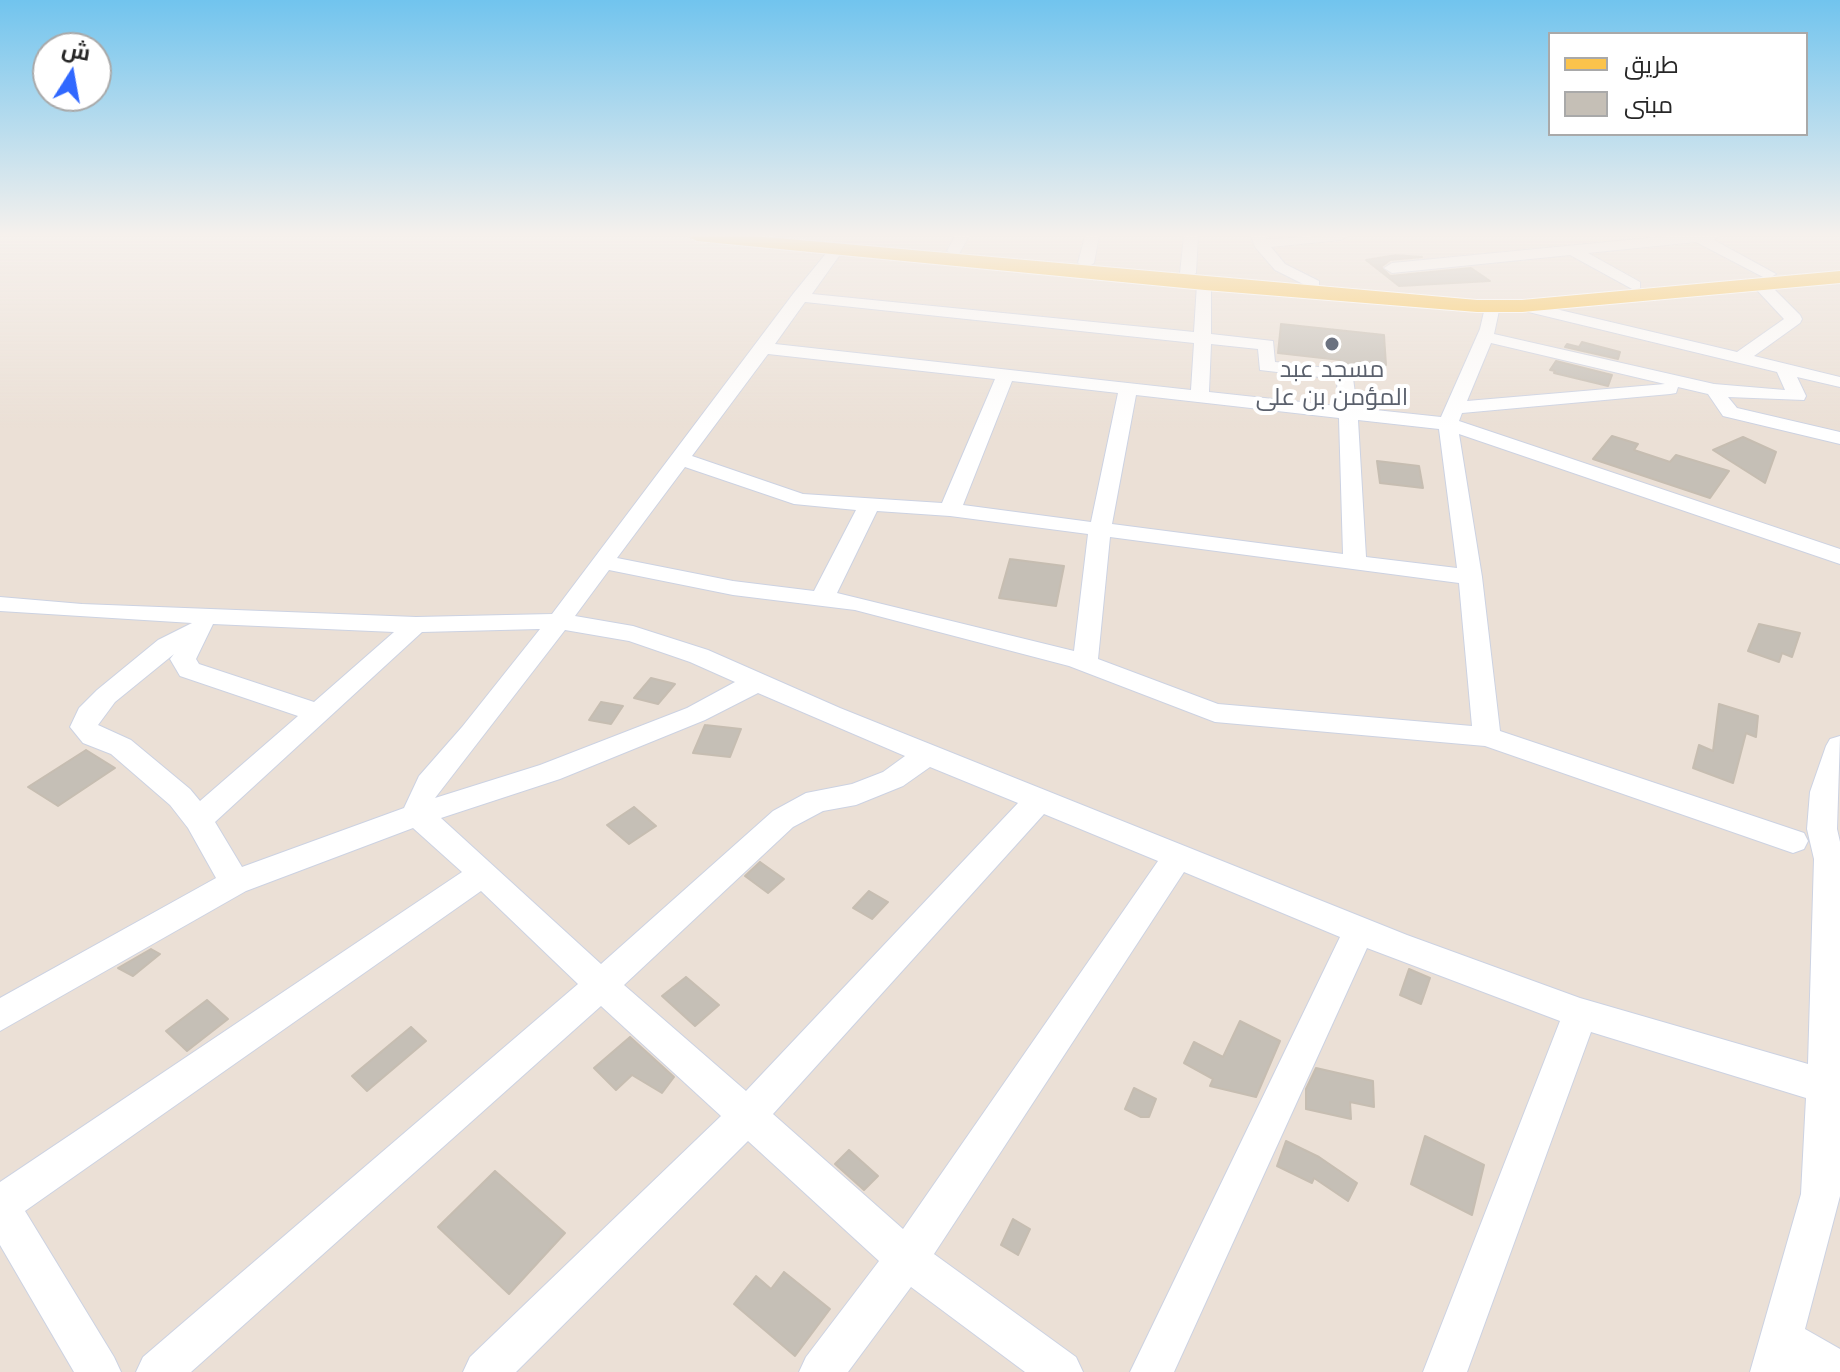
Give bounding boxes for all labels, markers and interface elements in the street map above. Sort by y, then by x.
north arrow [32,32,112,112]
text: ش [59,32,93,69]
legend [1548,32,1808,136]
text: طريق [1624,47,1679,82]
text: مبنى [1624,87,1673,122]
marker: مسجد عبد المؤمن بن على [1323,335,1341,353]
place label: مسجد عبد المؤمن بن على [1256,357,1408,413]

